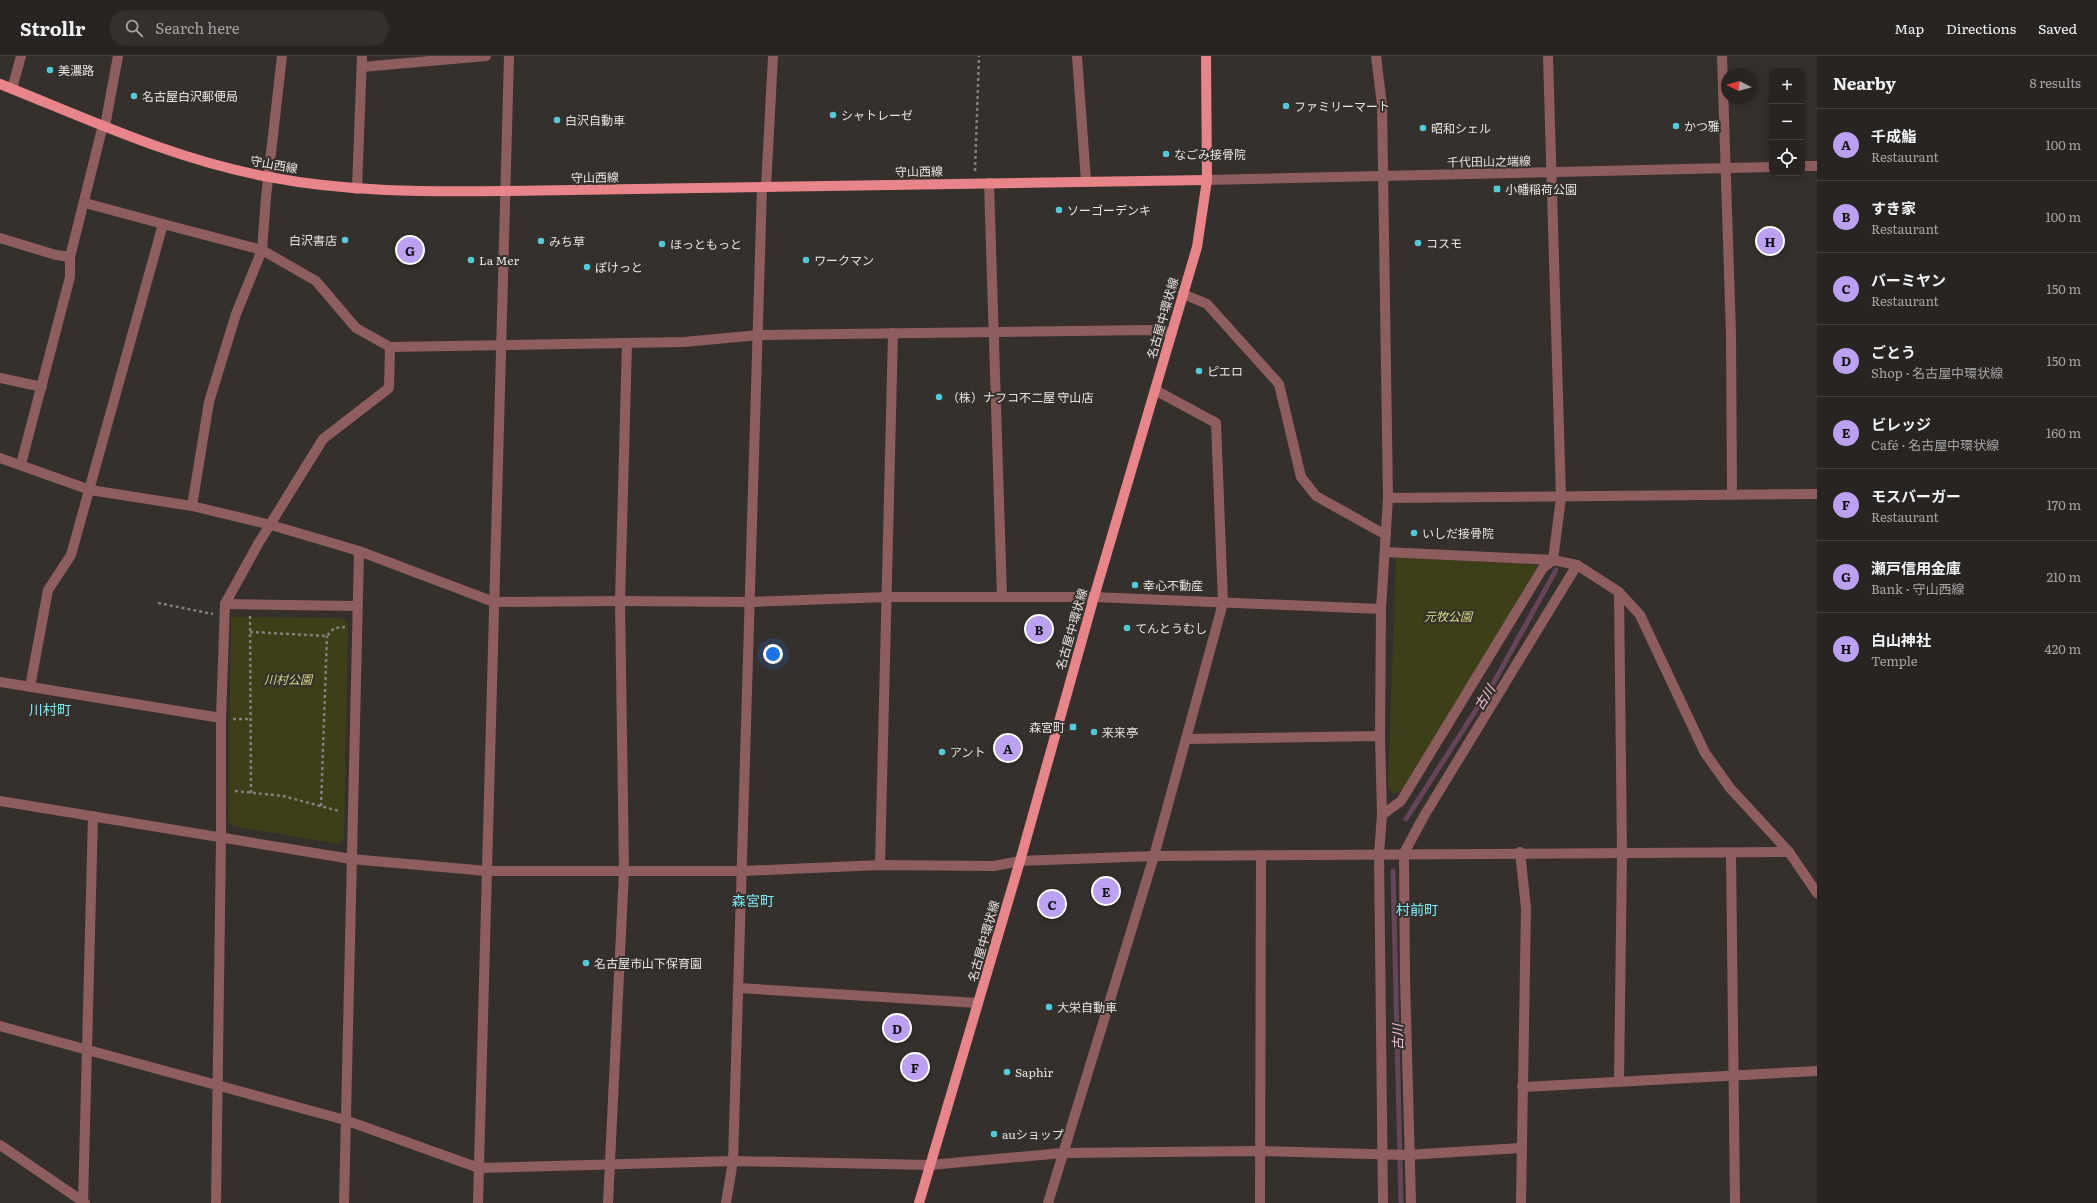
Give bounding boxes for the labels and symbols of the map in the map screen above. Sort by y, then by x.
place label: 美濃路 [58,61,94,79]
marker: 美濃路 [45,65,55,75]
north arrow [1721,68,1757,104]
place label: 名古屋白沢郵便局 [142,87,238,105]
marker: 名古屋白沢郵便局 [129,91,139,101]
place label: ファミリーマート [1294,97,1390,115]
marker: ファミリーマート [1281,101,1291,111]
place label: シャトレーゼ [841,106,913,124]
marker: シャトレーゼ [828,110,838,120]
place label: 白沢自動車 [565,111,625,129]
marker: 白沢自動車 [552,115,562,125]
place label: かつ雅 [1684,117,1720,135]
place label: 昭和シェル [1431,119,1491,137]
marker: かつ雅 [1671,121,1681,131]
marker: 昭和シェル [1418,123,1428,133]
place label: なごみ接骨院 [1174,145,1246,163]
marker: なごみ接骨院 [1161,149,1171,159]
street label: 守山西線 [249,151,299,177]
street label: 千代田山之端線 [1447,151,1531,171]
street label: 守山西線 [895,162,943,180]
street label: 守山西線 [571,168,619,186]
place label: 小幡稲荷公園 [1505,180,1577,198]
marker: 小幡稲荷公園 [1492,184,1502,194]
place label: ソーゴーデンキ [1067,201,1151,219]
marker: ソーゴーデンキ [1054,205,1064,215]
pin: H [1757,226,1783,256]
place label: 白沢書店 [289,231,337,249]
place label: みち草 [549,232,585,250]
place label: コスモ [1426,234,1462,252]
marker: 白沢書店 [340,235,350,245]
pin: G [397,235,423,265]
place label: ほっともっと [670,235,742,253]
marker: みち草 [536,236,546,246]
marker: コスモ [1413,238,1423,248]
marker: ほっともっと [657,239,667,249]
place label: La Mer [479,251,519,269]
place label: ワークマン [814,251,874,269]
marker: La Mer [466,255,476,265]
marker: ワークマン [801,255,811,265]
place label: ぽけっと [595,258,643,276]
marker: ぽけっと [582,262,592,272]
street label: 名古屋中環状線 [1142,275,1182,361]
place label: ピエロ [1207,362,1243,380]
marker: ピエロ [1194,366,1204,376]
place label: （株）ナフコ不二屋 守山店 [947,388,1093,406]
marker: （株）ナフコ不二屋 守山店 [934,392,944,402]
place label: いしだ接骨院 [1422,524,1494,542]
marker: いしだ接骨院 [1409,528,1419,538]
place label: 幸心不動産 [1143,576,1203,594]
marker: 幸心不動産 [1130,580,1140,590]
street label: 名古屋中環状線 [1051,586,1091,672]
park label: 元牧公園 [1424,607,1474,625]
pin: B [1026,614,1052,644]
place label: てんとうむし [1135,619,1207,637]
marker: てんとうむし [1122,623,1132,633]
your location [763,644,783,664]
park label: 川村公園 [264,670,314,688]
water label: 古川 [1469,679,1500,713]
district label: 川村町 [29,699,71,719]
place label: 森宮町 [1029,718,1065,736]
marker: 森宮町 [1068,722,1078,732]
place label: 来来亭 [1102,723,1138,741]
marker: 来来亭 [1089,727,1099,737]
pin: A [995,733,1021,763]
place label: アント [950,743,986,761]
marker: アント [937,747,947,757]
pin: E [1093,876,1119,906]
pin: C [1039,889,1065,919]
district label: 森宮町 [732,890,774,910]
street label: 名古屋中環状線 [963,898,1003,984]
district label: 村前町 [1396,899,1438,919]
place label: 名古屋市山下保育園 [594,954,702,972]
marker: 名古屋市山下保育園 [581,958,591,968]
place label: 大栄自動車 [1057,998,1117,1016]
marker: 大栄自動車 [1044,1002,1054,1012]
pin: D [884,1013,910,1043]
water label: 古川 [1387,1022,1407,1050]
pin: F [902,1052,928,1082]
place label: Saphir [1015,1063,1054,1081]
marker: Saphir [1002,1067,1012,1077]
place label: auショップ [1002,1125,1064,1143]
marker: auショップ [989,1129,999,1139]

